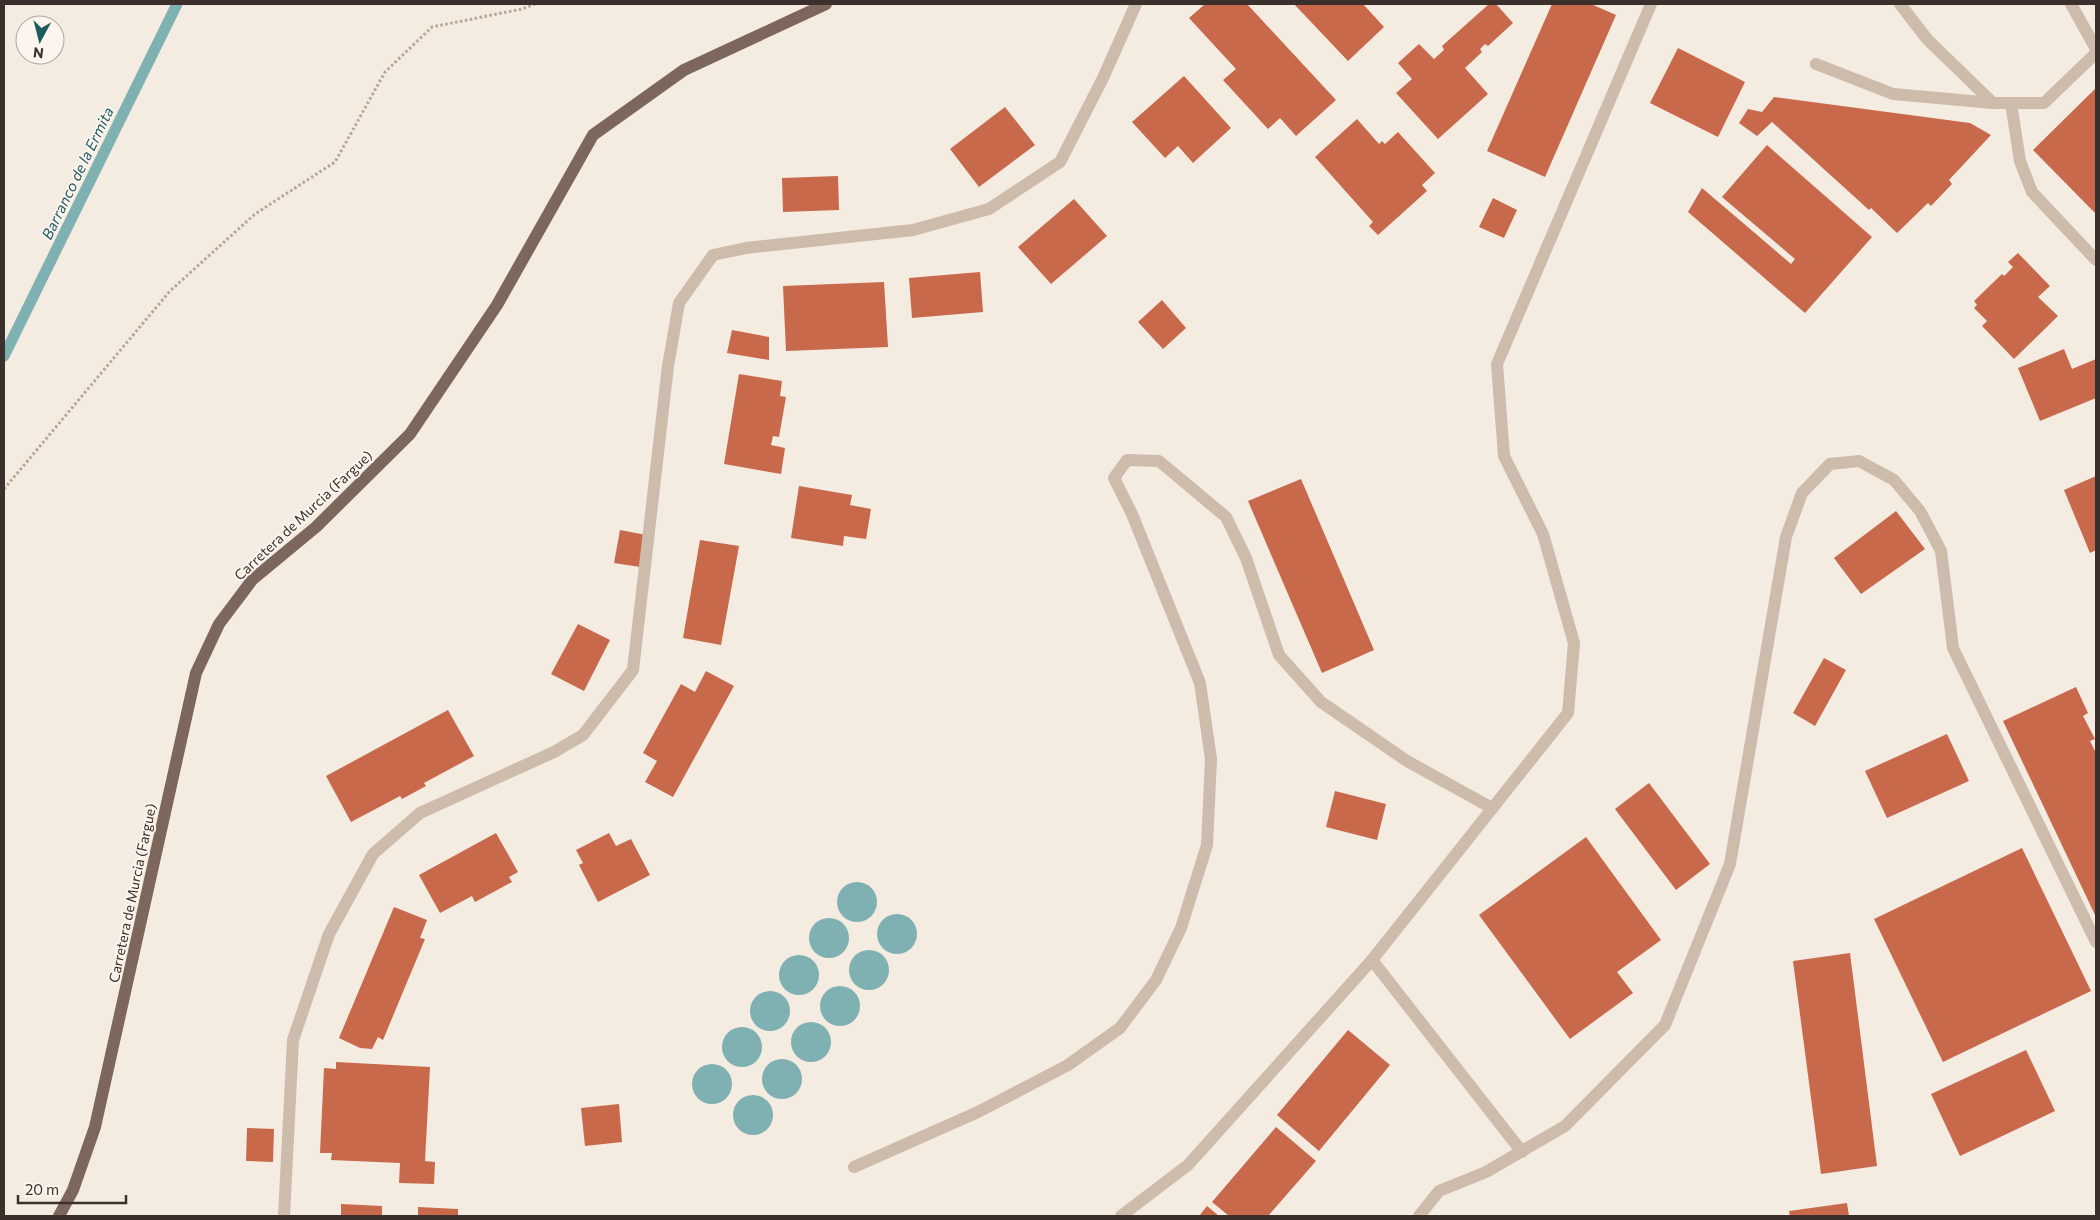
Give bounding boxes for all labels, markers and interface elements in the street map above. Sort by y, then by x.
north arrow [15,15,65,65]
text: N [32,44,45,62]
water label: Barranco de la Ermita [37,104,117,242]
street label: Carretera de Murcia (Fargue) [230,447,376,583]
street label: Carretera de Murcia (Fargue) [105,802,159,984]
scale bar [18,1172,125,1204]
text: 20 m [25,1180,59,1198]

